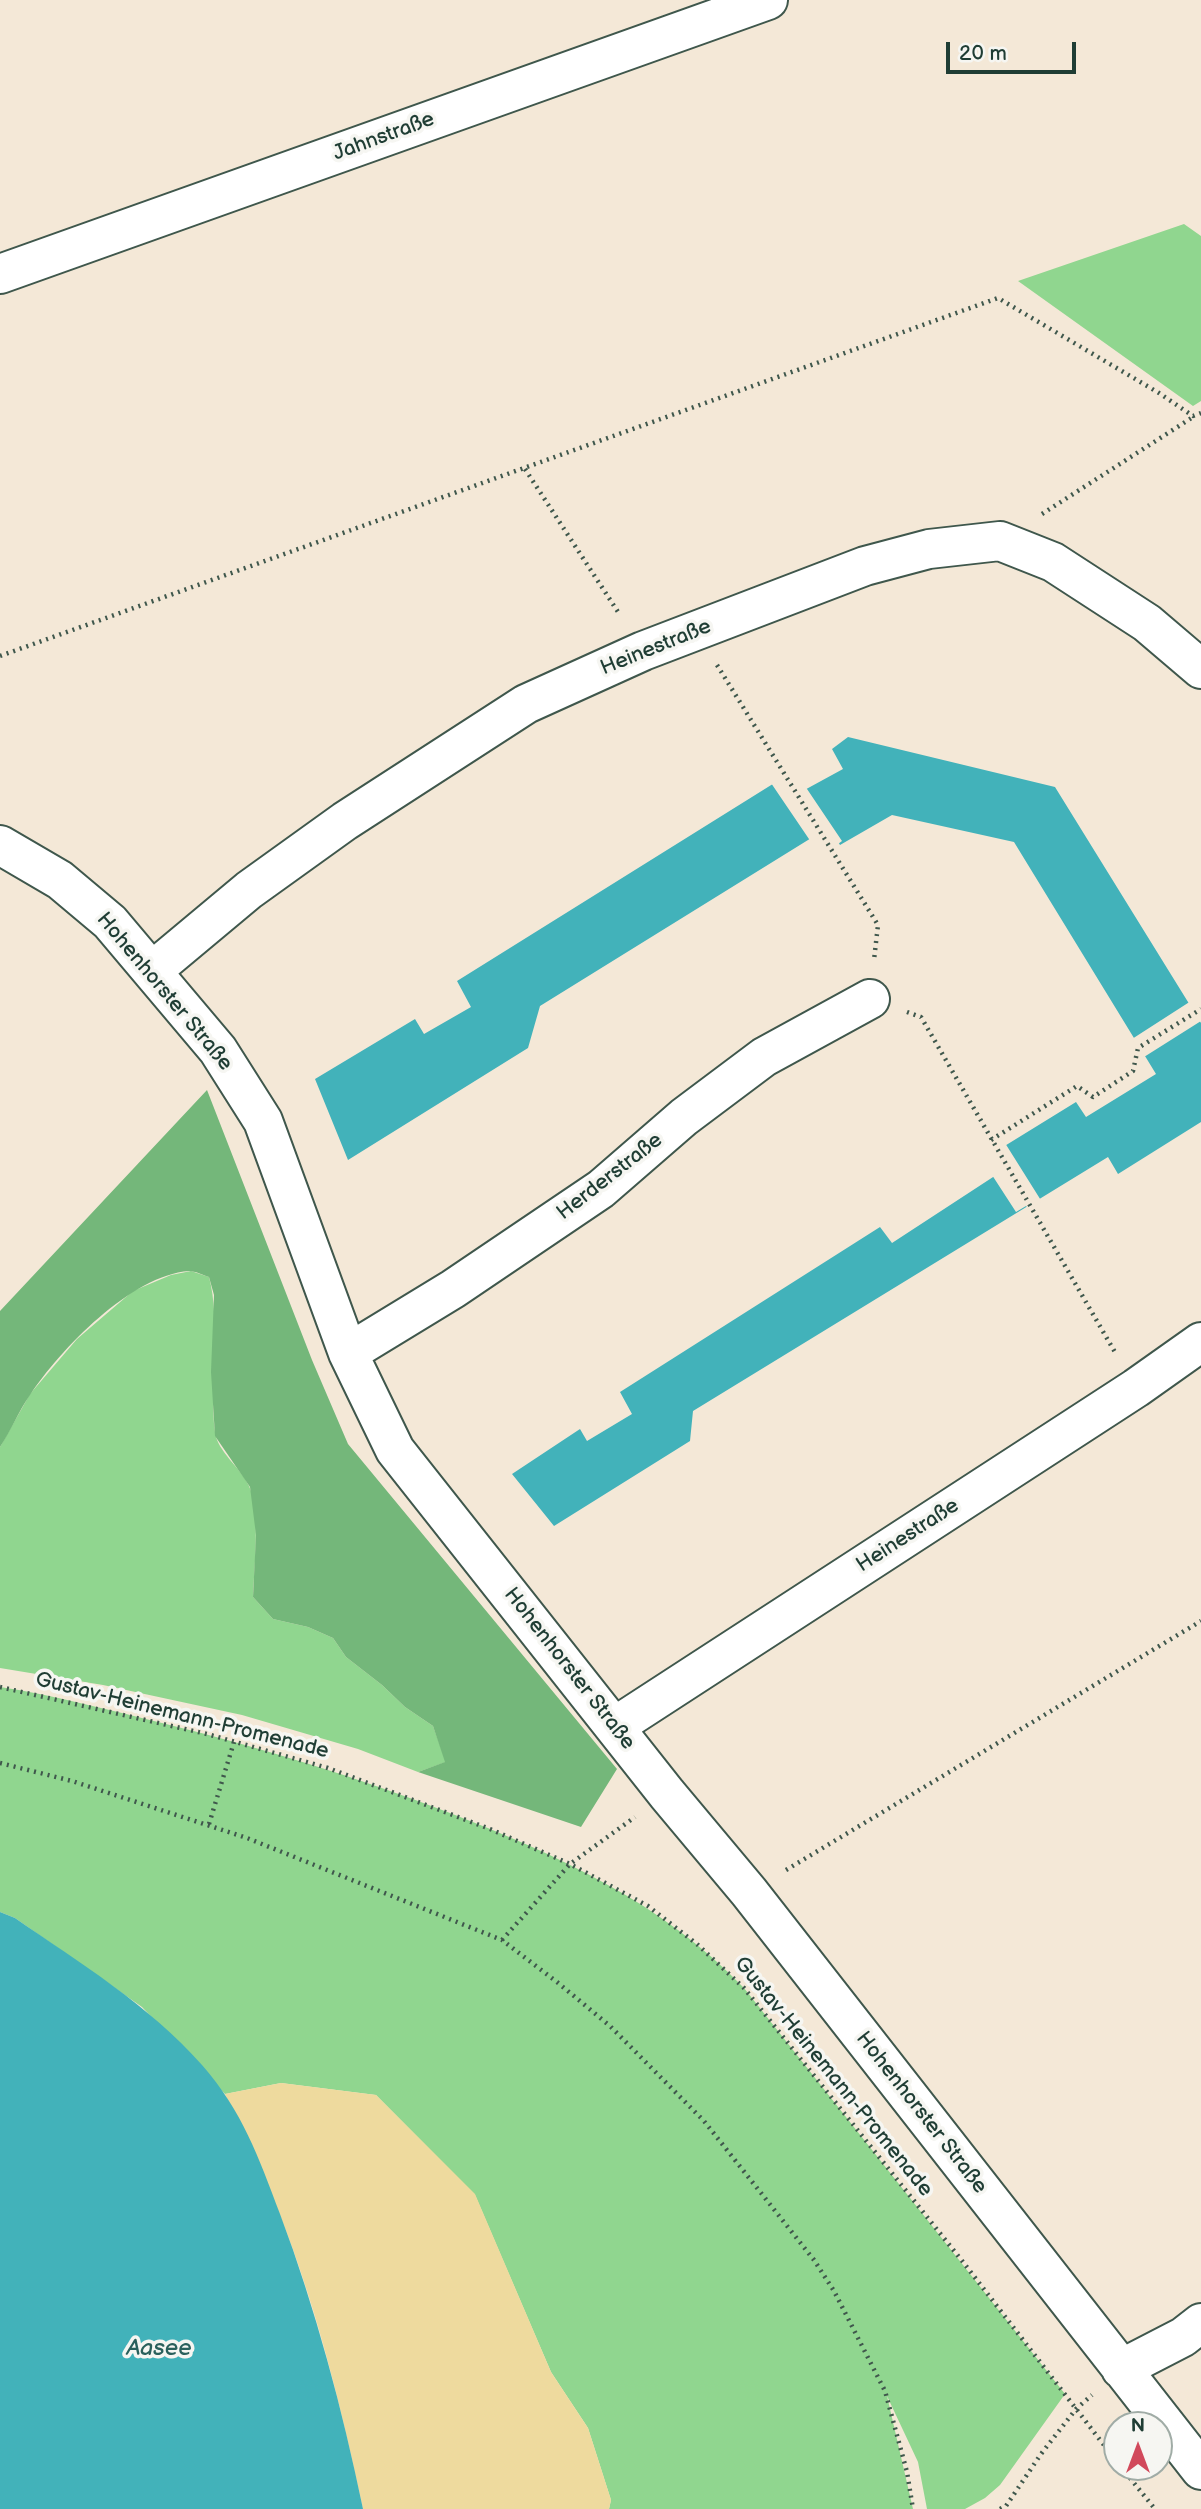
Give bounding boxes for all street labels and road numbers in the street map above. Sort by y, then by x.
street label: Jahnstraße [330,107,438,167]
street label: Heinestraße [597,614,715,682]
street label: Hohenhorster Straße [91,908,237,1076]
street label: Herderstraße [552,1128,668,1226]
street label: Heinestraße [852,1494,964,1578]
street label: Hohenhorster Straße [498,1583,640,1755]
street label: Gustav-Heinemann-Promenade [33,1667,331,1765]
street label: Gustav-Heinemann-Promenade [728,1952,938,2202]
street label: Hohenhorster Straße [850,2027,992,2199]

